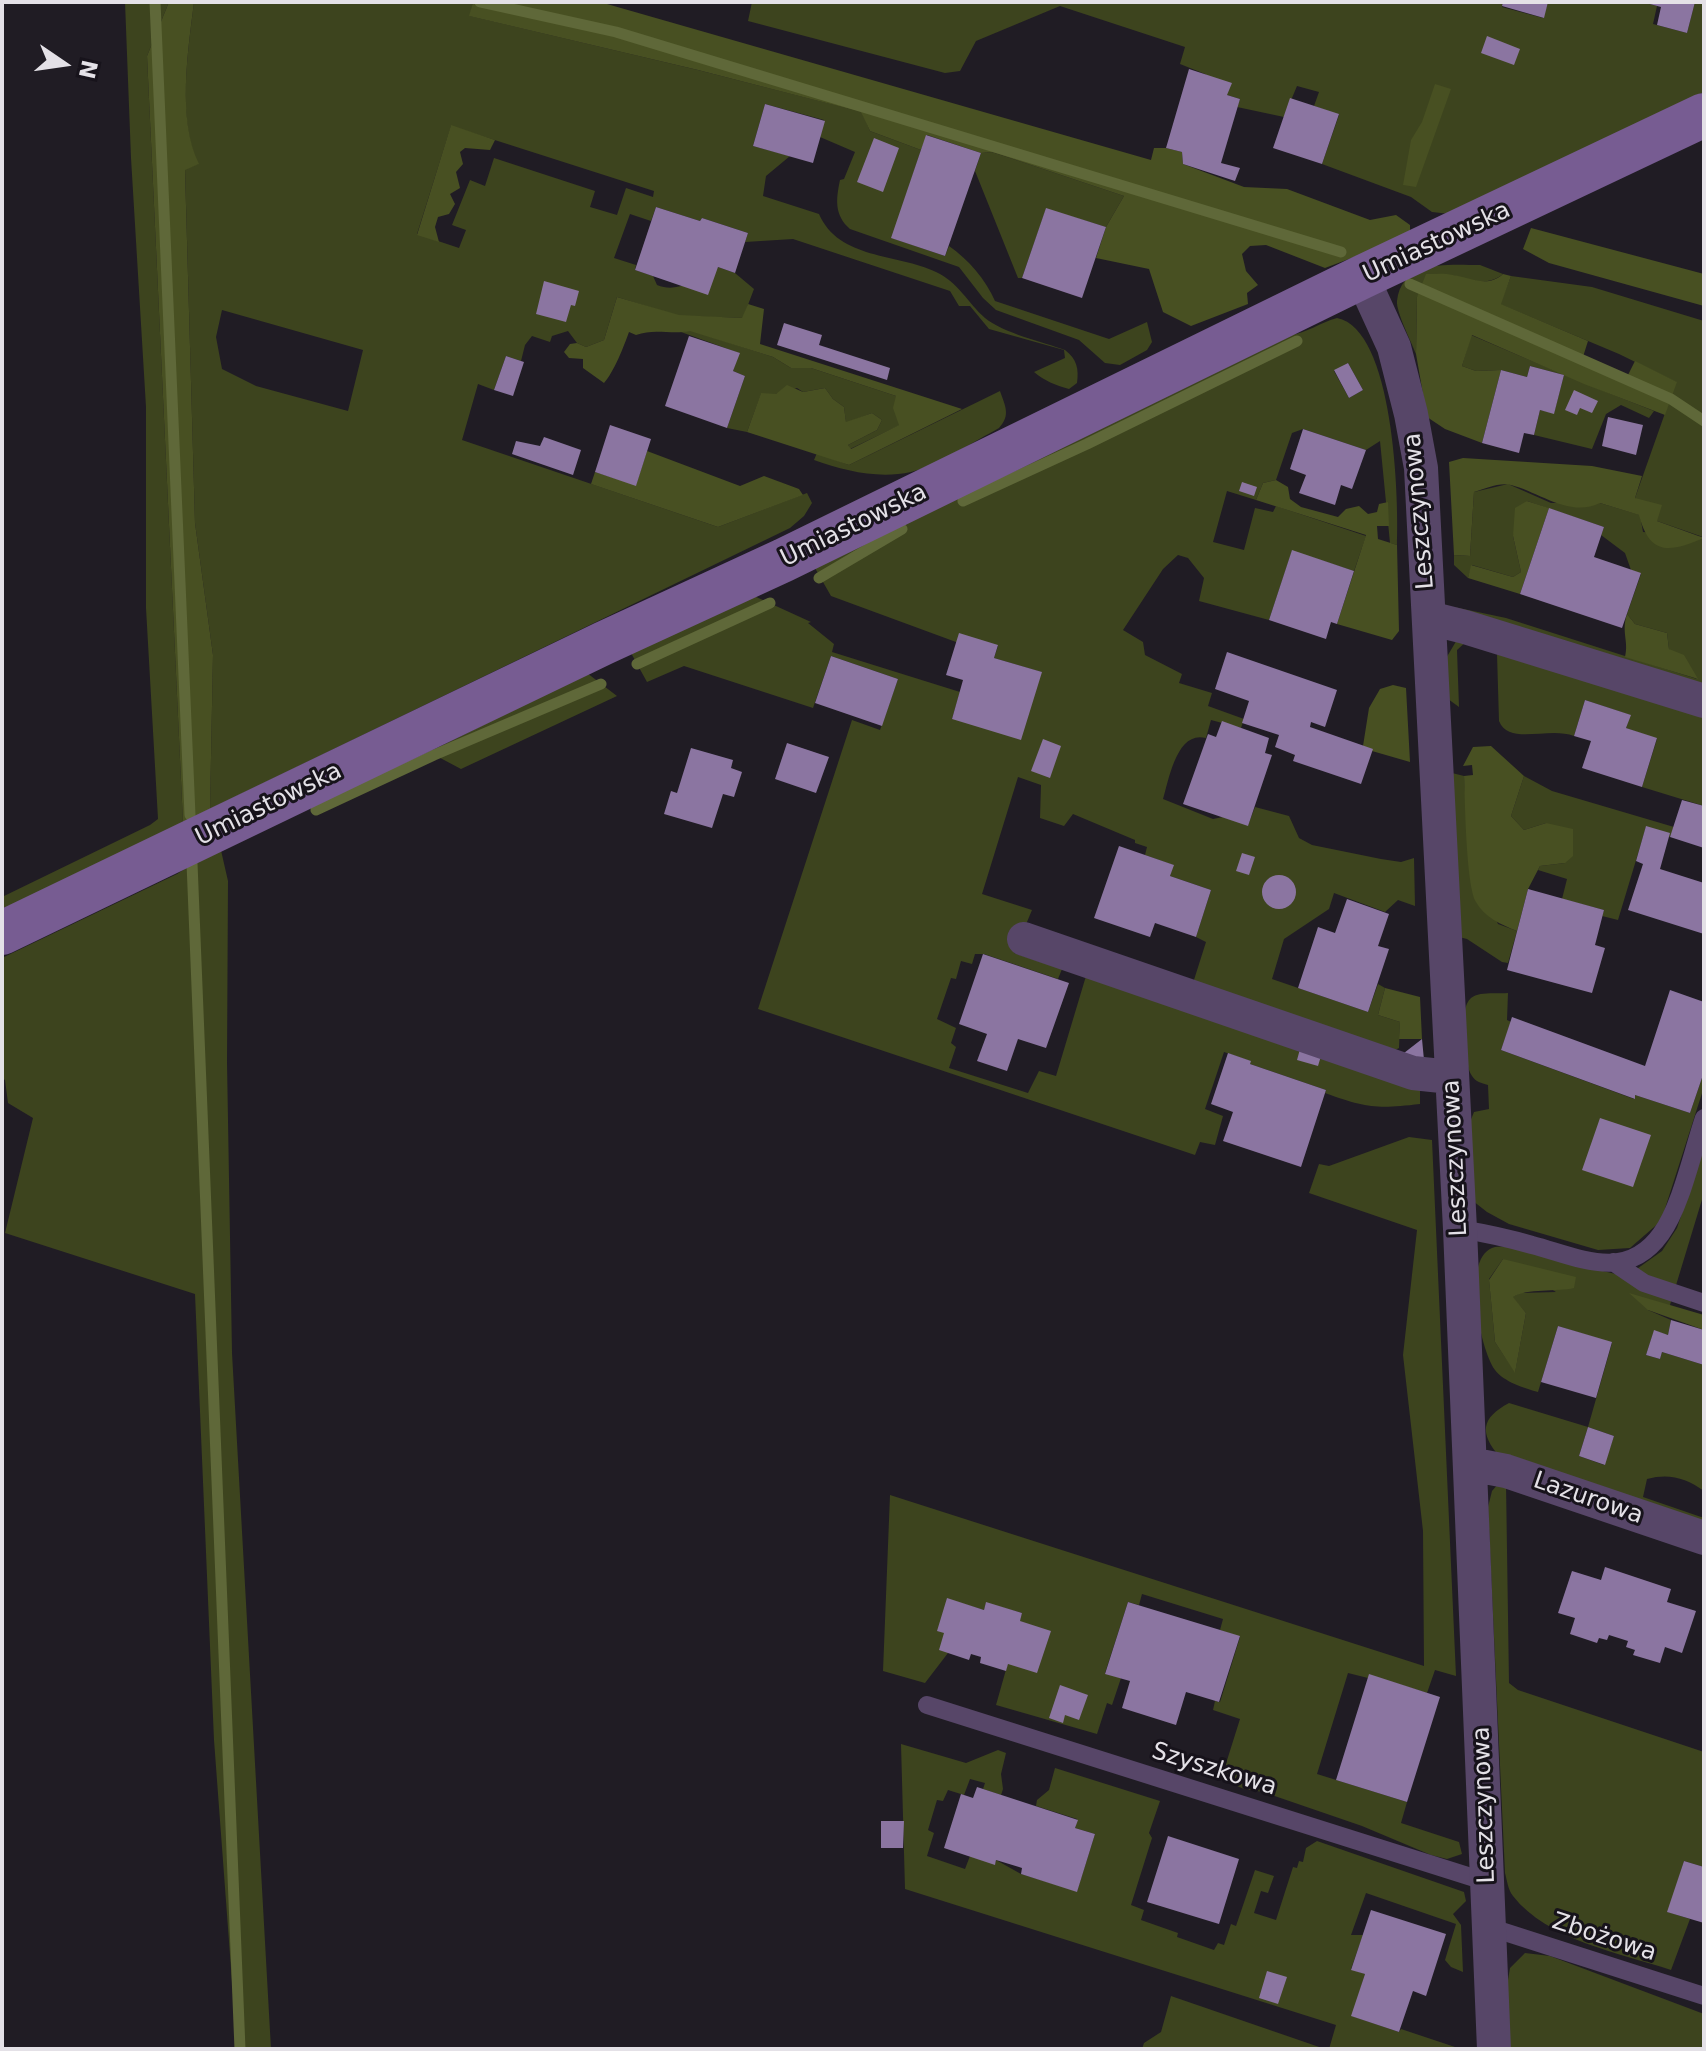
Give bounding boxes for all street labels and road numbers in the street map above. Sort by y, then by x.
street label: Umiastowska [1359,196,1515,290]
street label: Leszczynowa [1399,432,1441,590]
street label: Umiastowska [776,478,932,574]
street label: Umiastowska [191,757,347,853]
street label: Leszczynowa [1438,1079,1474,1237]
street label: Lazurowa [1529,1467,1647,1531]
street label: Leszczynowa [1468,1726,1502,1884]
street label: Szyszkowa [1148,1737,1280,1803]
street label: Zbożowa [1548,1908,1660,1968]

